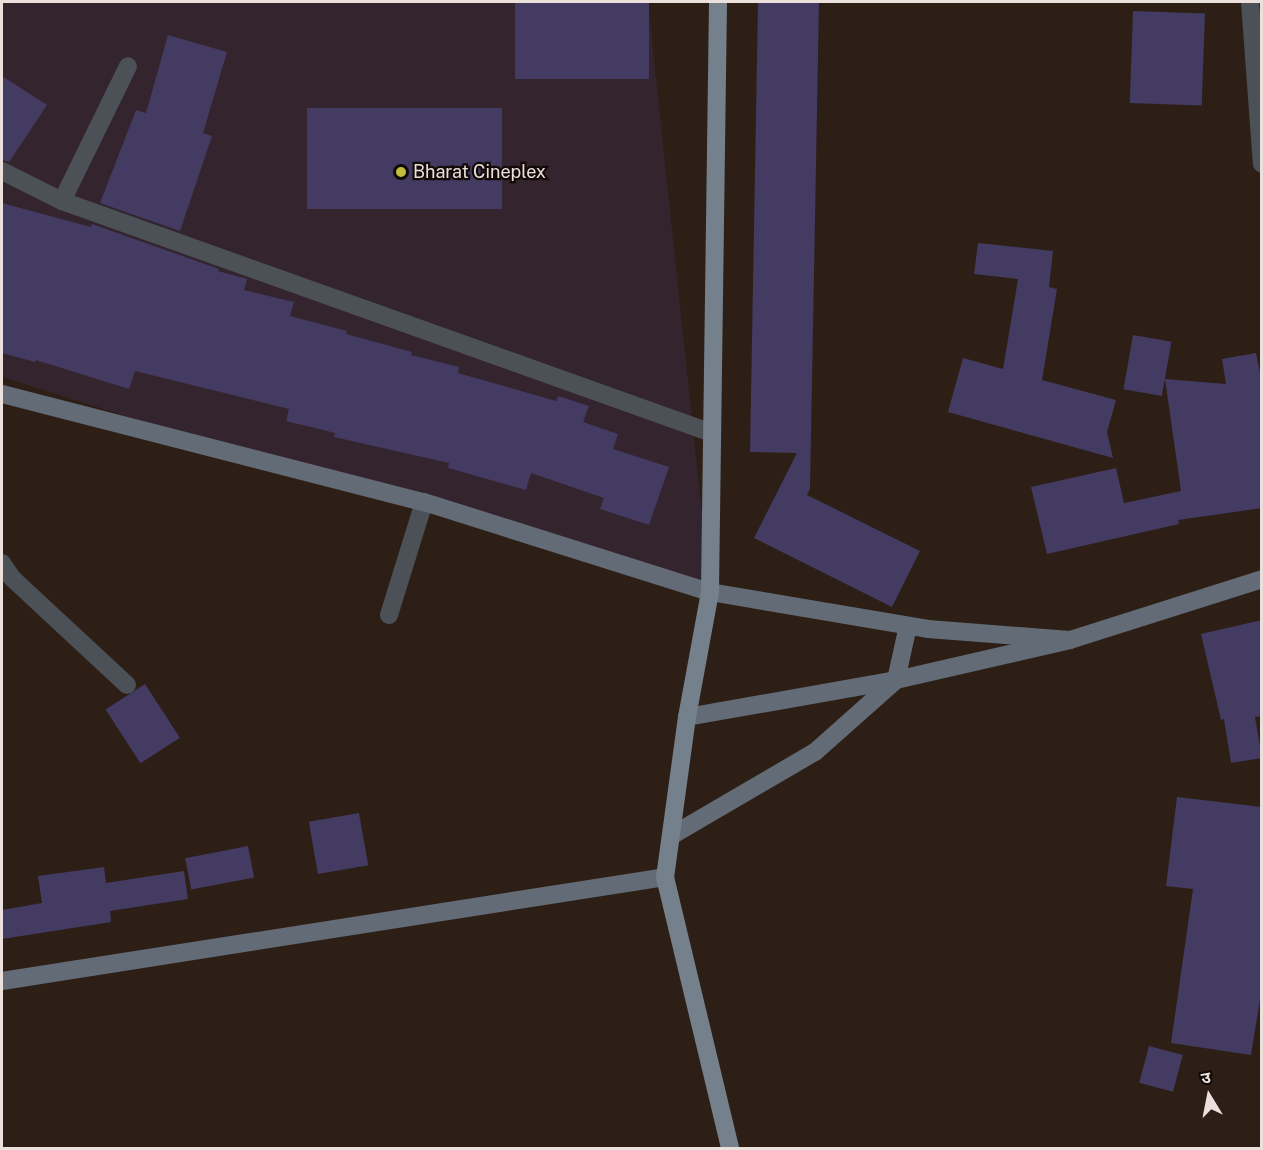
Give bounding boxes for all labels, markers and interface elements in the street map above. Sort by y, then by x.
place label: Bharat Cineplex [413,161,546,183]
marker: Bharat Cineplex [394,165,408,179]
north arrow [1179,1066,1239,1126]
text: उ [1200,1068,1212,1088]

